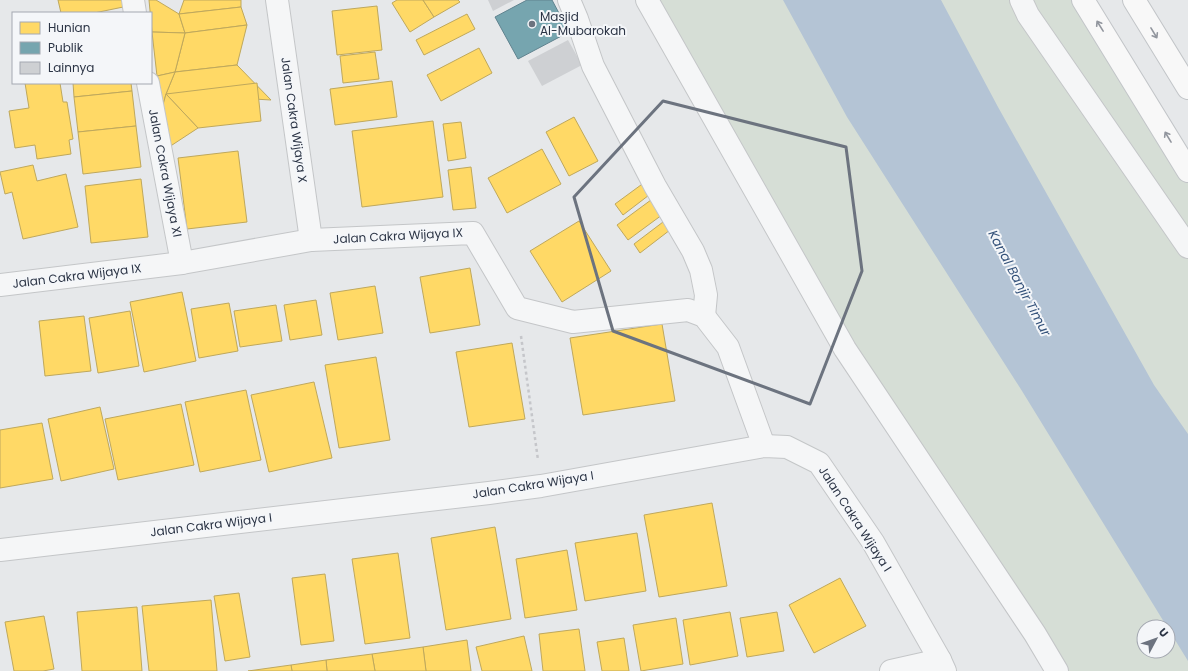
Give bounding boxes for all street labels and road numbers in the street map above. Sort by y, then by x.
street label: Jalan Cakra Wijaya X [277,56,312,184]
street label: Jalan Cakra Wijaya XI [145,107,186,238]
street label: Jalan Cakra Wijaya IX [333,224,463,247]
street label: Jalan Cakra Wijaya IX [11,259,142,292]
street label: Jalan Cakra Wijaya I [815,463,896,575]
street label: Jalan Cakra Wijaya I [471,467,595,502]
street label: Jalan Cakra Wijaya I [149,509,273,540]

